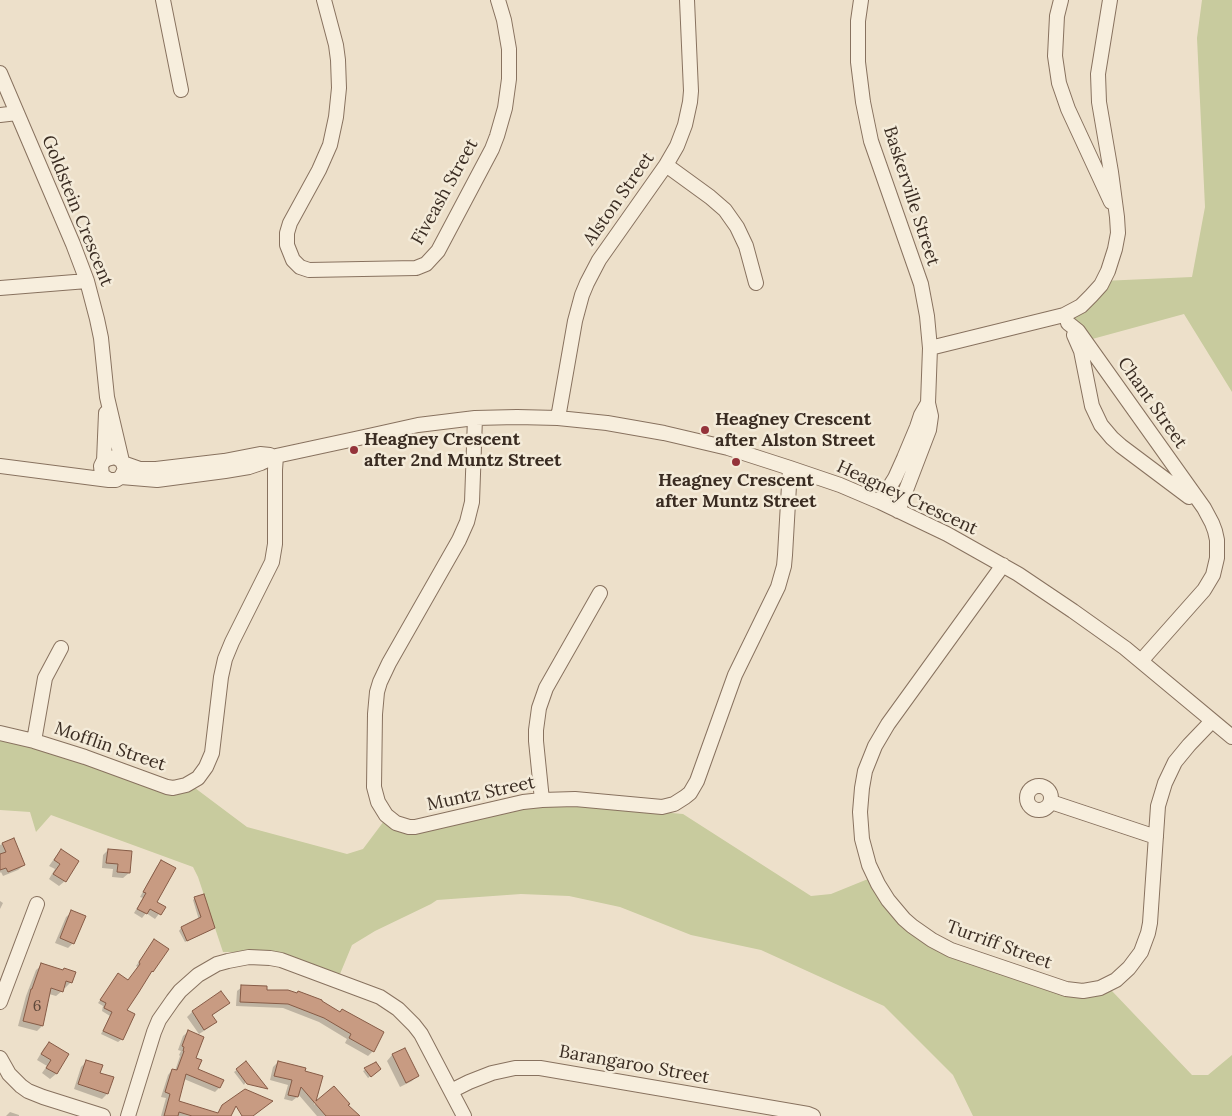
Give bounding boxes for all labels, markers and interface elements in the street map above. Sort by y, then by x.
street label: Baskerville Street [878,123,944,269]
street label: Goldstein Crescent [37,132,117,290]
street label: Fiveash Street [407,135,483,249]
street label: Alston Street [579,148,659,250]
street label: Chant Street [1113,353,1191,453]
place label: Heagney Crescent after Alston Street [715,409,875,452]
marker: Heagney Crescent after Alston Street [699,424,711,436]
place label: Heagney Crescent after 2nd Muntz Street [364,429,561,472]
marker: Heagney Crescent after 2nd Muntz Street [348,444,360,456]
marker: Heagney Crescent after Muntz Street [730,456,742,468]
street label: Heagney Crescent [833,456,981,540]
place label: Heagney Crescent after Muntz Street [656,470,816,512]
street label: Mofflin Street [51,718,169,776]
street label: Muntz Street [425,772,537,816]
street label: Turriff Street [943,916,1055,974]
house number: 6 [33,998,41,1016]
street label: Barangaroo Street [557,1041,711,1089]

